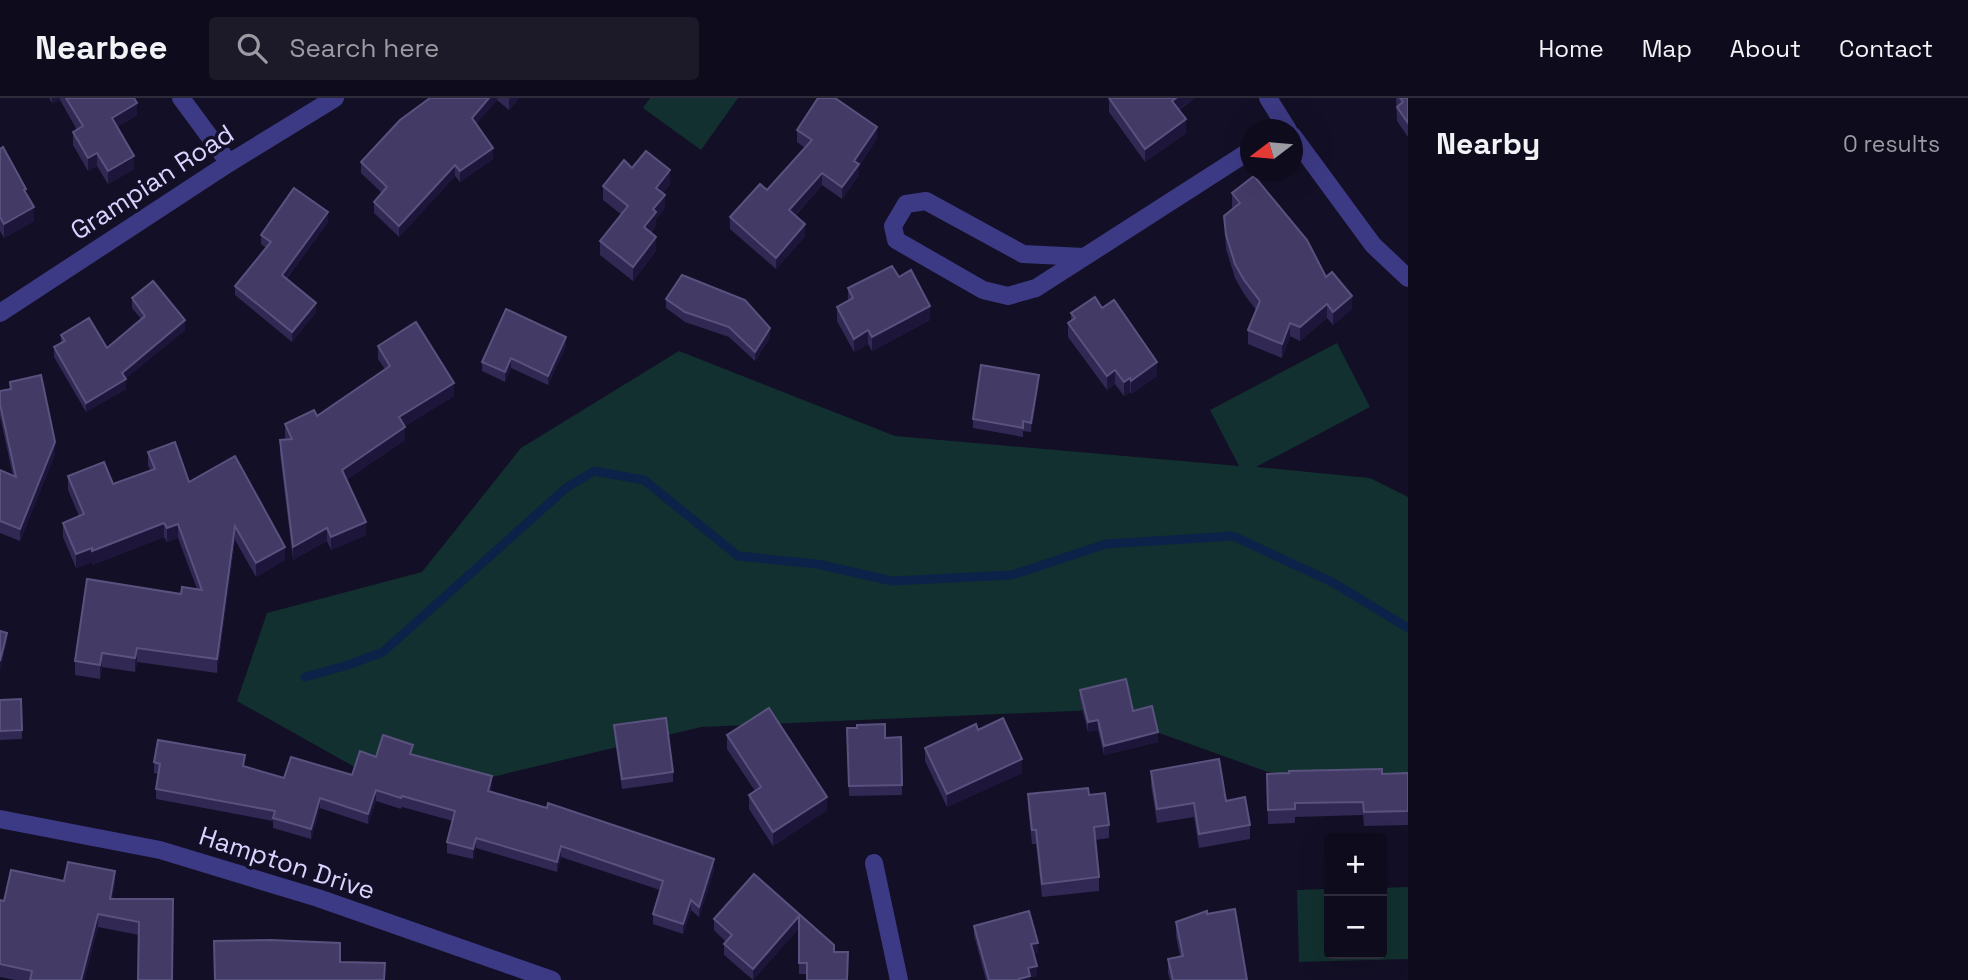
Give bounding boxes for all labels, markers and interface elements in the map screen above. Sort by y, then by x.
search box [209,17,699,80]
text: Nearbee [35,27,167,69]
icon: search [233,29,271,67]
text: Search here [289,31,439,65]
text: Home [1538,33,1604,64]
text: Map [1642,33,1692,64]
text: About [1730,33,1801,64]
text: Contact [1839,33,1933,64]
street label: Grampian Road [64,116,240,248]
north arrow [1240,119,1303,182]
text: Nearby [1436,124,1540,163]
text: 0 results [1843,129,1940,159]
street label: Hampton Drive [195,819,379,907]
map controls [1324,833,1387,959]
button: + [1324,833,1387,896]
button: − [1324,896,1387,959]

